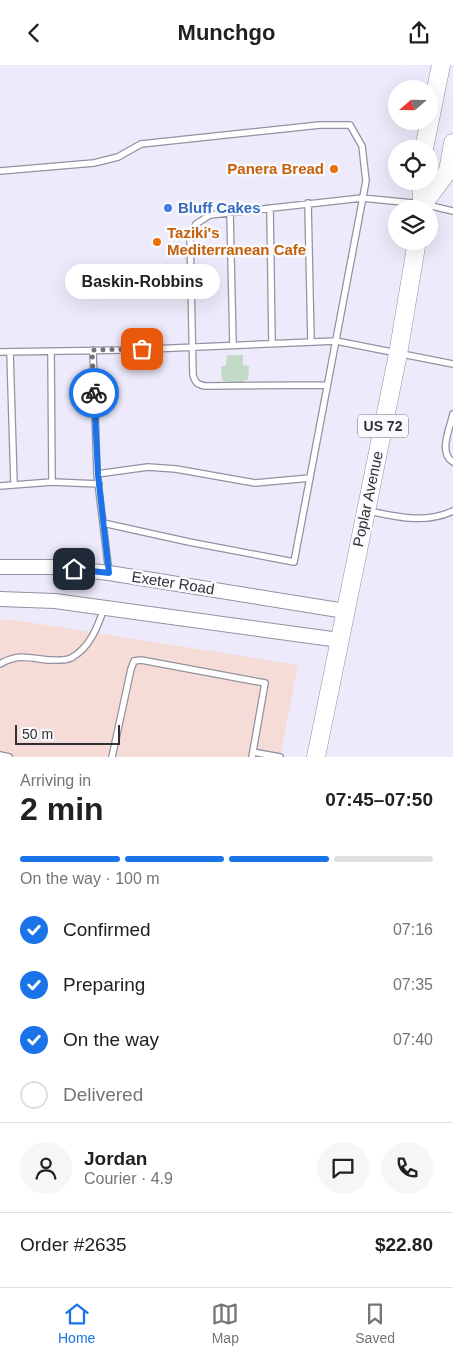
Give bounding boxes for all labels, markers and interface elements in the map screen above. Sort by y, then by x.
icon: back [20,19,48,47]
icon: share [405,19,433,47]
text: Munchgo [178,20,275,45]
north arrow [388,80,438,130]
map controls [388,80,438,250]
button: locate [388,140,438,190]
place label: Panera Bread [227,160,324,177]
marker: Panera Bread [328,163,340,175]
place label: Bluff Cakes [178,199,261,216]
button: layers [388,200,438,250]
marker: Bluff Cakes [162,202,174,214]
place label: Taziki's Mediterranean Cafe [167,224,306,258]
marker: Taziki's Mediterranean Cafe [151,236,163,248]
callout: Baskin-Robbins [64,264,220,299]
text: Baskin-Robbins [82,273,203,290]
pin [121,328,163,370]
icon: bag [128,335,156,363]
courier [69,368,119,418]
icon: bike [80,379,108,407]
road number: US 72 [358,415,408,437]
street label: Poplar Avenue [349,450,386,548]
pin [53,548,95,590]
icon: home [60,555,88,583]
street label: Exeter Road [131,568,216,597]
scale bar [15,722,120,745]
text: 50 m [22,726,53,742]
text: Arriving in [20,772,91,789]
text: 07:45–07:50 [325,789,433,810]
text: 2 min [20,791,104,827]
text: On the way · 100 m [20,870,160,887]
icon: check [20,916,48,944]
text: Confirmed [63,919,151,940]
text: 07:16 [393,921,433,938]
icon: check [20,971,48,999]
text: Preparing [63,974,145,995]
text: 07:35 [393,976,433,993]
icon: check [20,1026,48,1054]
text: On the way [63,1029,159,1050]
text: 07:40 [393,1031,433,1048]
text: Delivered [63,1084,143,1105]
button: person [20,1142,72,1194]
button: chat [317,1142,369,1194]
button: phone [381,1142,433,1194]
text: Jordan [84,1148,147,1169]
text: Courier · 4.9 [84,1170,173,1187]
text: Order #2635 [20,1234,127,1255]
text: $22.80 [375,1234,433,1255]
tab: Home [58,1300,95,1346]
tab: Map [211,1300,239,1346]
tab: Saved [355,1300,395,1346]

